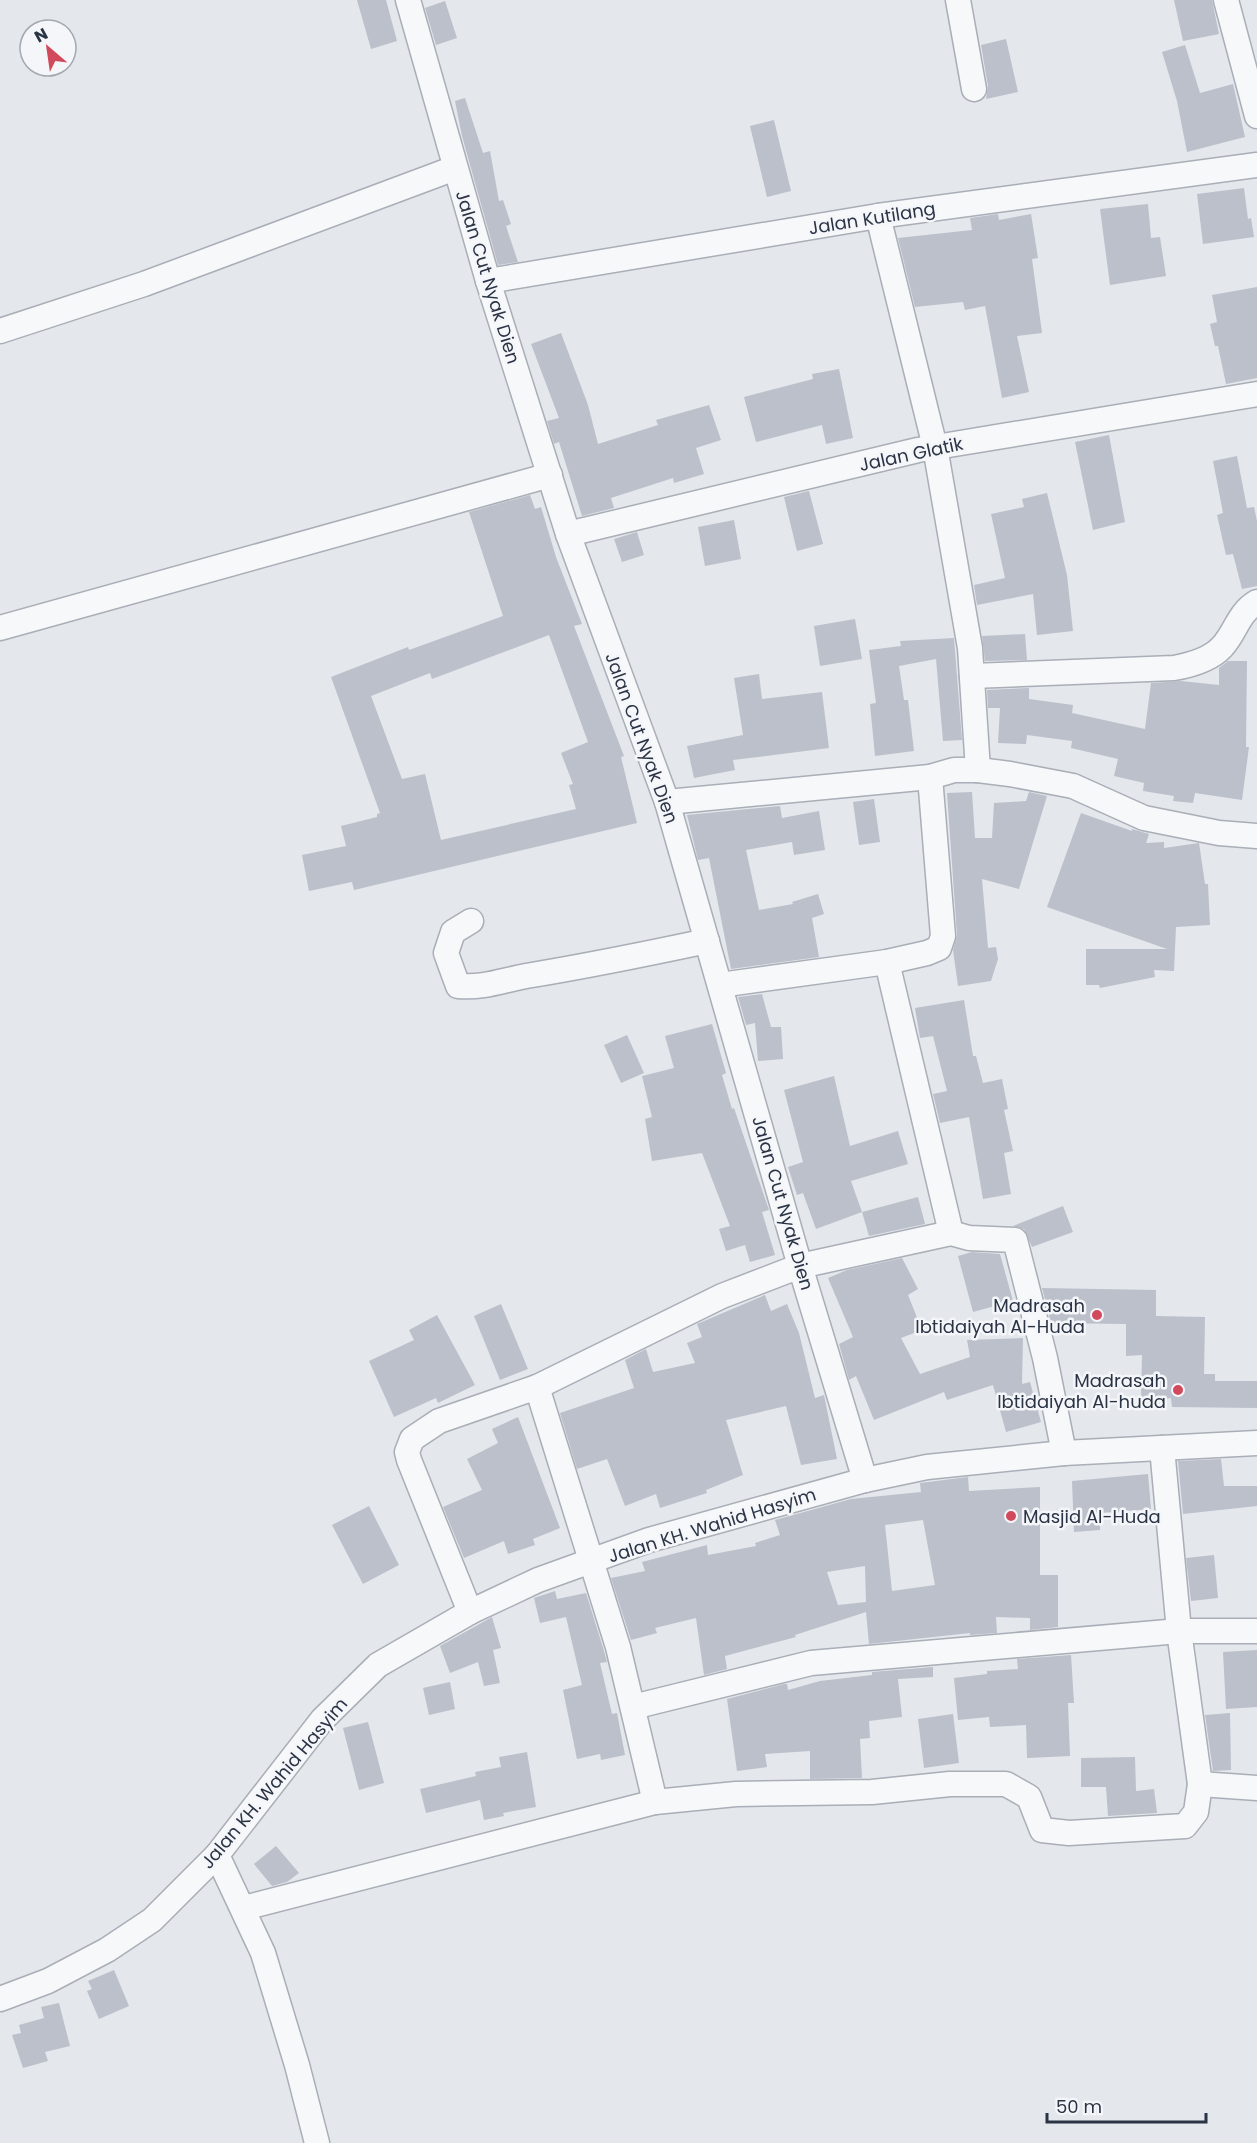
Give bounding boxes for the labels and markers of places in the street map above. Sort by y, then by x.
place label: Madrasah Ibtidaiyah Al-Huda [915,1293,1085,1339]
marker: Madrasah Ibtidaiyah Al-Huda [1090,1308,1104,1322]
place label: Madrasah Ibtidaiyah Al-huda [997,1368,1166,1414]
marker: Madrasah Ibtidaiyah Al-huda [1171,1383,1185,1397]
place label: Masjid Al-Huda [1023,1504,1161,1529]
marker: Masjid Al-Huda [1004,1509,1018,1523]

